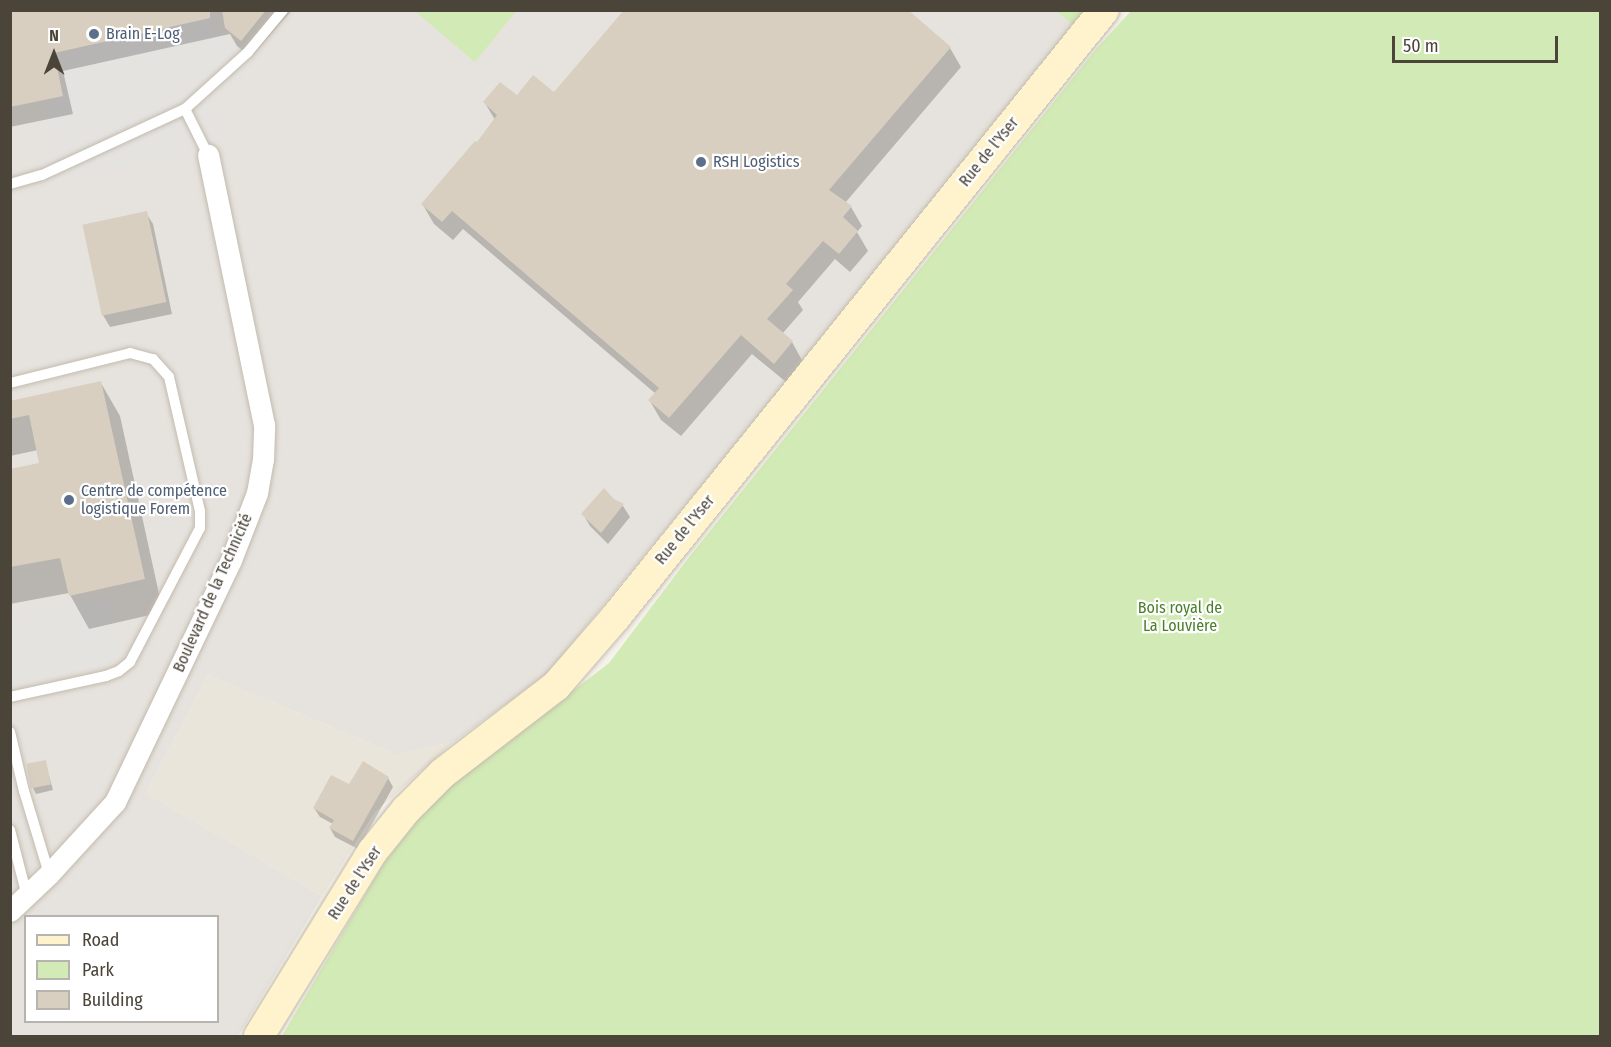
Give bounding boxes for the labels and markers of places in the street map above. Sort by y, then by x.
place label: Brain E-Log [106,24,180,44]
marker: Brain E-Log [87,27,101,41]
place label: RSH Logistics [713,152,799,172]
marker: RSH Logistics [694,155,708,169]
place label: Centre de compétence logistique Forem [81,481,227,519]
marker: Centre de compétence logistique Forem [62,493,76,507]

